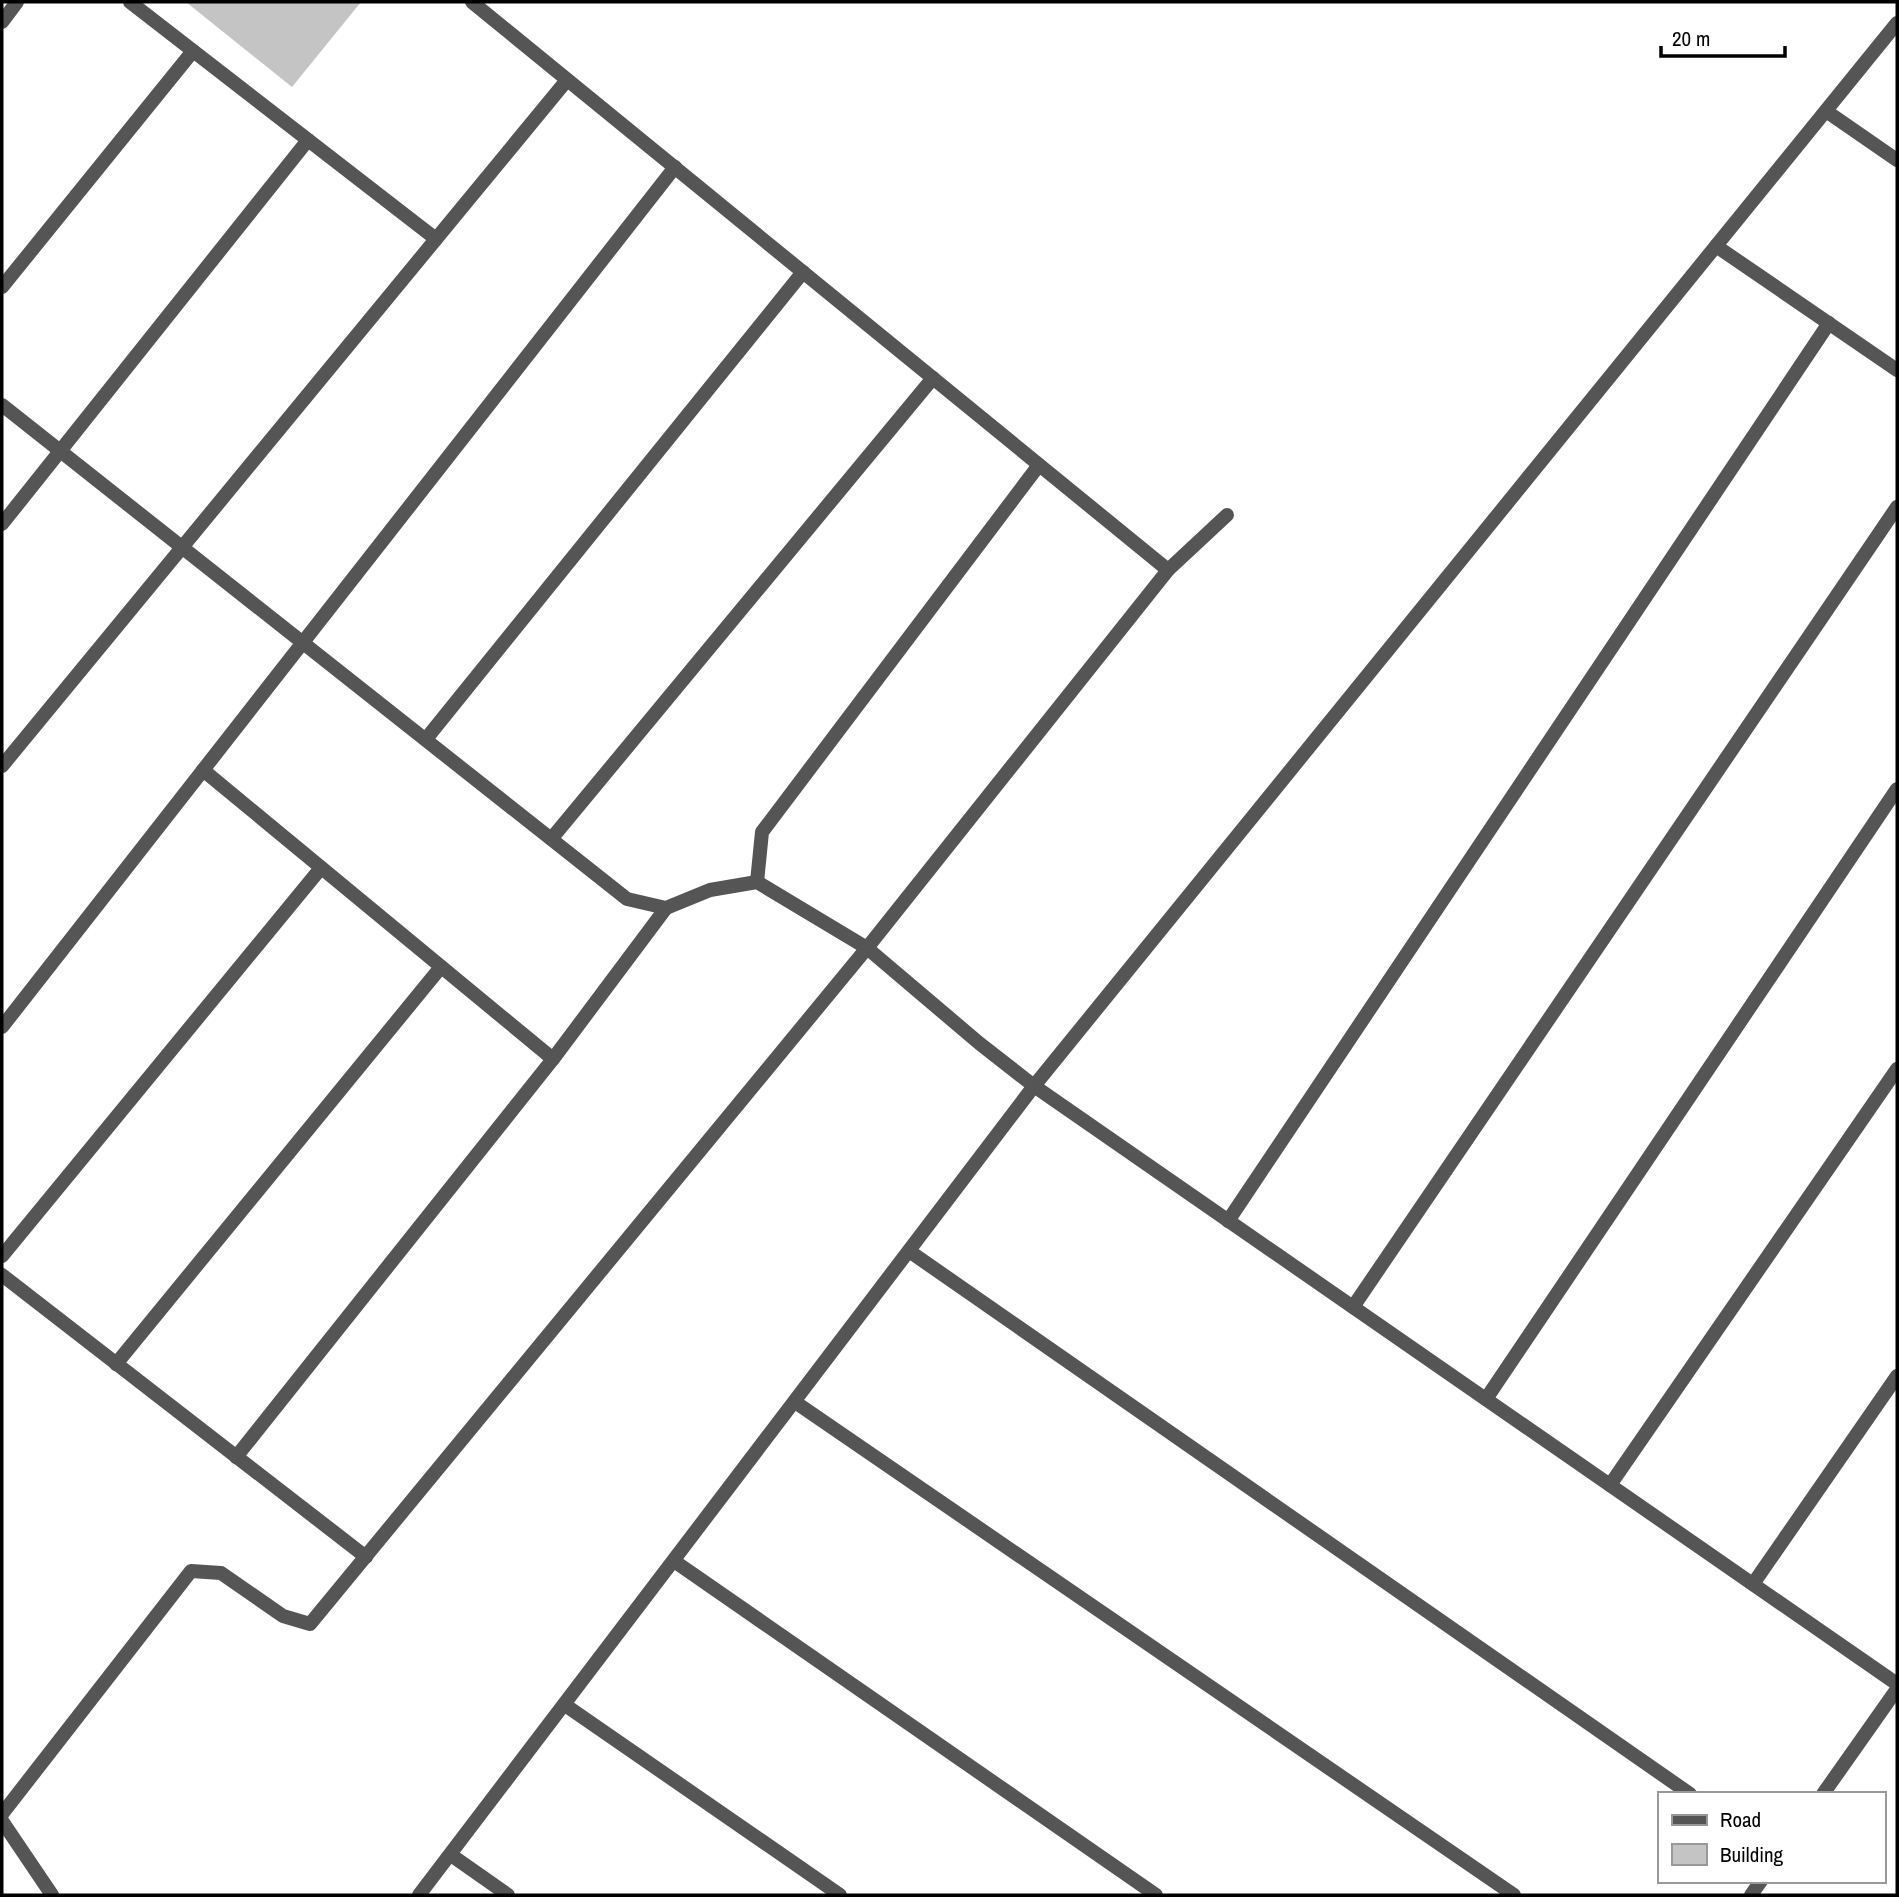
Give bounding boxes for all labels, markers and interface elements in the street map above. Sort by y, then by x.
scale bar [1661,14,1785,58]
text: 20 m [1672,24,1710,53]
legend [1658,1792,1885,1883]
text: Road [1720,1805,1761,1834]
text: Building [1720,1840,1784,1869]

